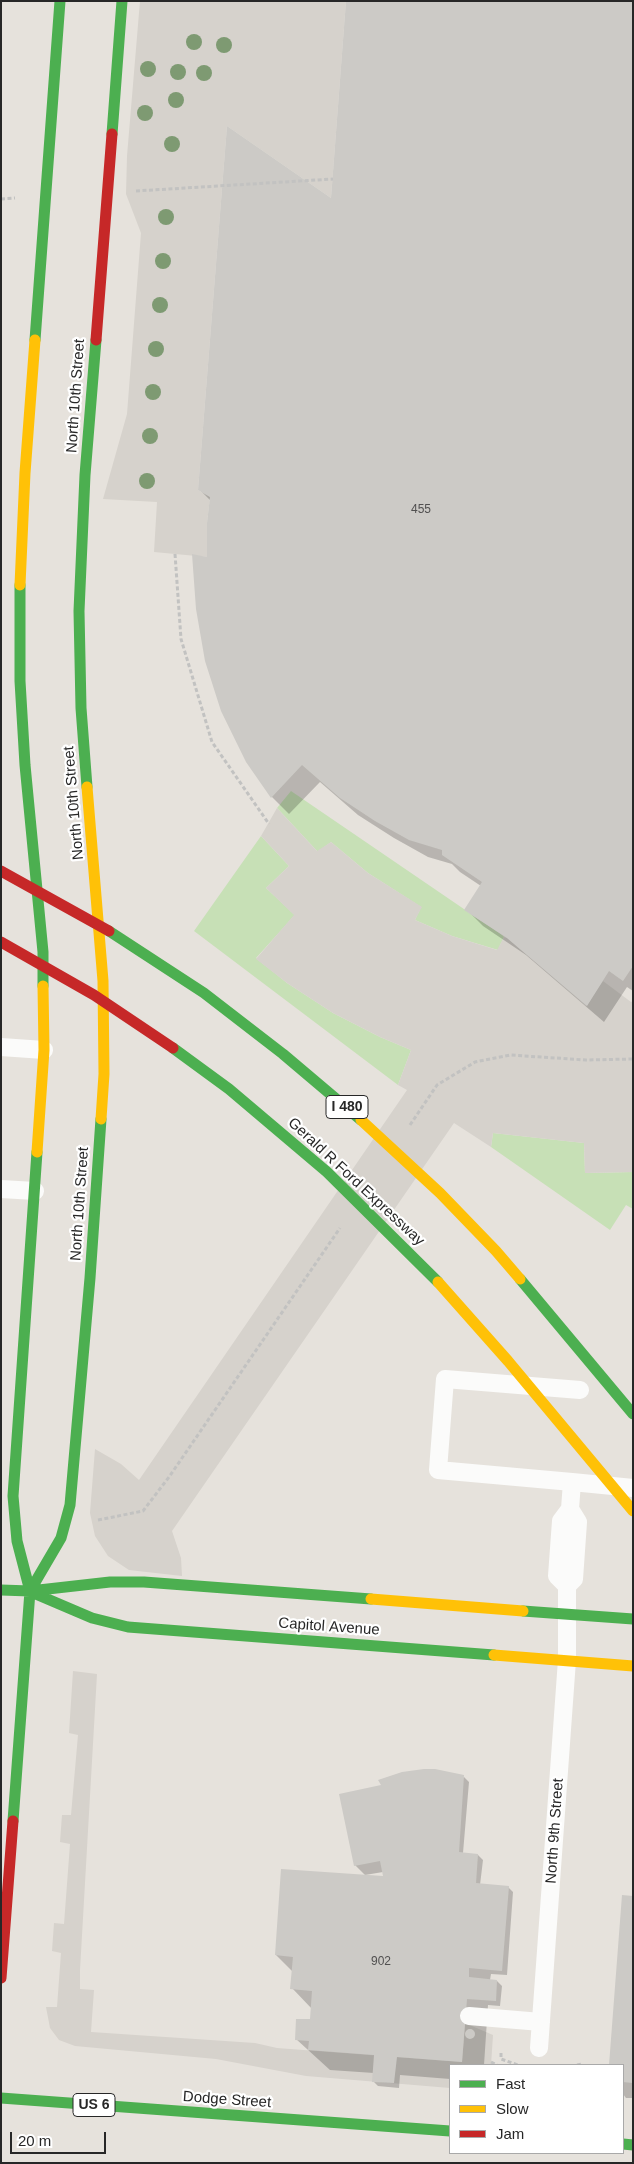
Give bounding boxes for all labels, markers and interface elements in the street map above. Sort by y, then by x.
street label: North 10th Street [63,338,89,454]
house number: 455 [411,503,431,517]
street label: North 10th Street [60,745,88,861]
road number: I 480 [326,1096,368,1118]
street label: Gerald R Ford Expressway [284,1114,428,1250]
street label: North 10th Street [67,1146,93,1262]
street label: Capitol Avenue [278,1614,380,1640]
street label: North 9th Street [542,1778,568,1884]
house number: 902 [371,1955,391,1969]
legend [449,2064,624,2154]
text: Fast [496,2075,525,2092]
street label: Dodge Street [182,2088,272,2112]
road number: US 6 [73,2094,115,2116]
text: Slow [496,2100,529,2117]
scale bar [12,2122,109,2154]
text: Jam [496,2125,524,2142]
text: 20 m [18,2132,51,2149]

